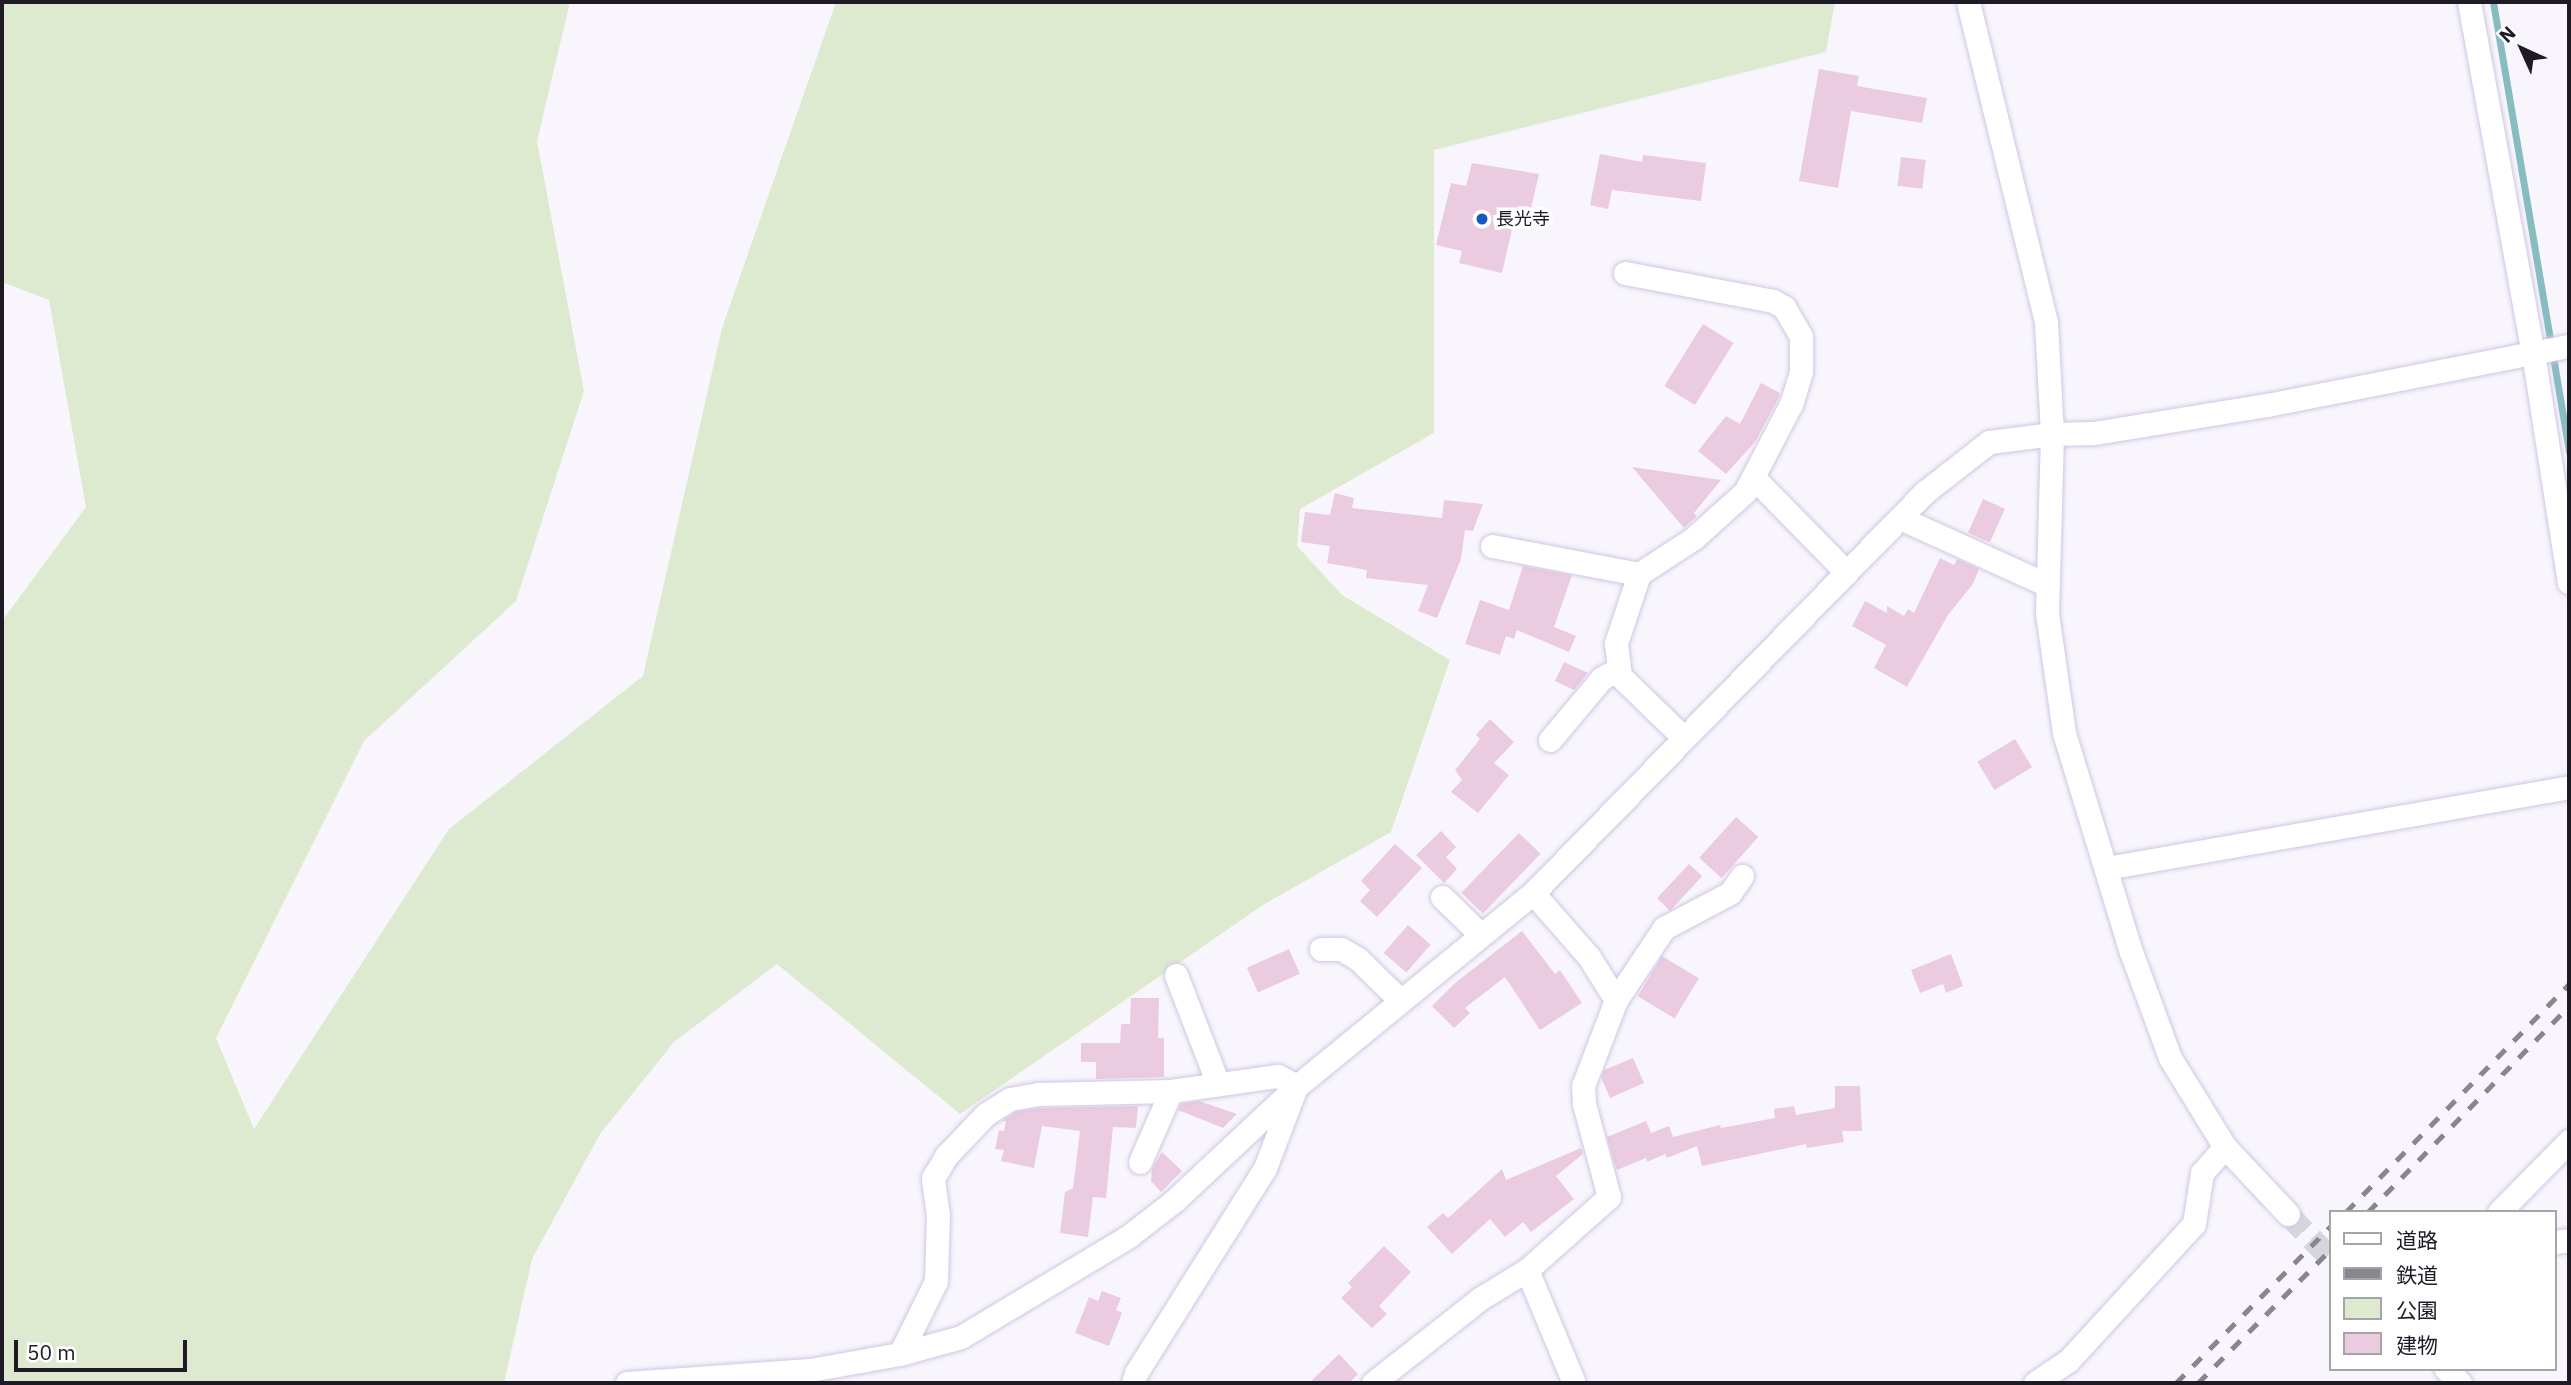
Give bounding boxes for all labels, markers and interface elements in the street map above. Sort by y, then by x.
north arrow [2487,14,2557,84]
text: N [2494,21,2520,48]
place label: 長光寺 [1496,208,1550,230]
marker: 長光寺 [1474,211,1490,227]
legend [2330,1210,2557,1371]
text: 道路 [2396,1226,2438,1254]
text: 鉄道 [2396,1261,2438,1289]
text: 公園 [2396,1296,2438,1324]
scale bar [18,1326,191,1370]
text: 建物 [2396,1331,2438,1359]
text: 50 m [27,1338,76,1366]

